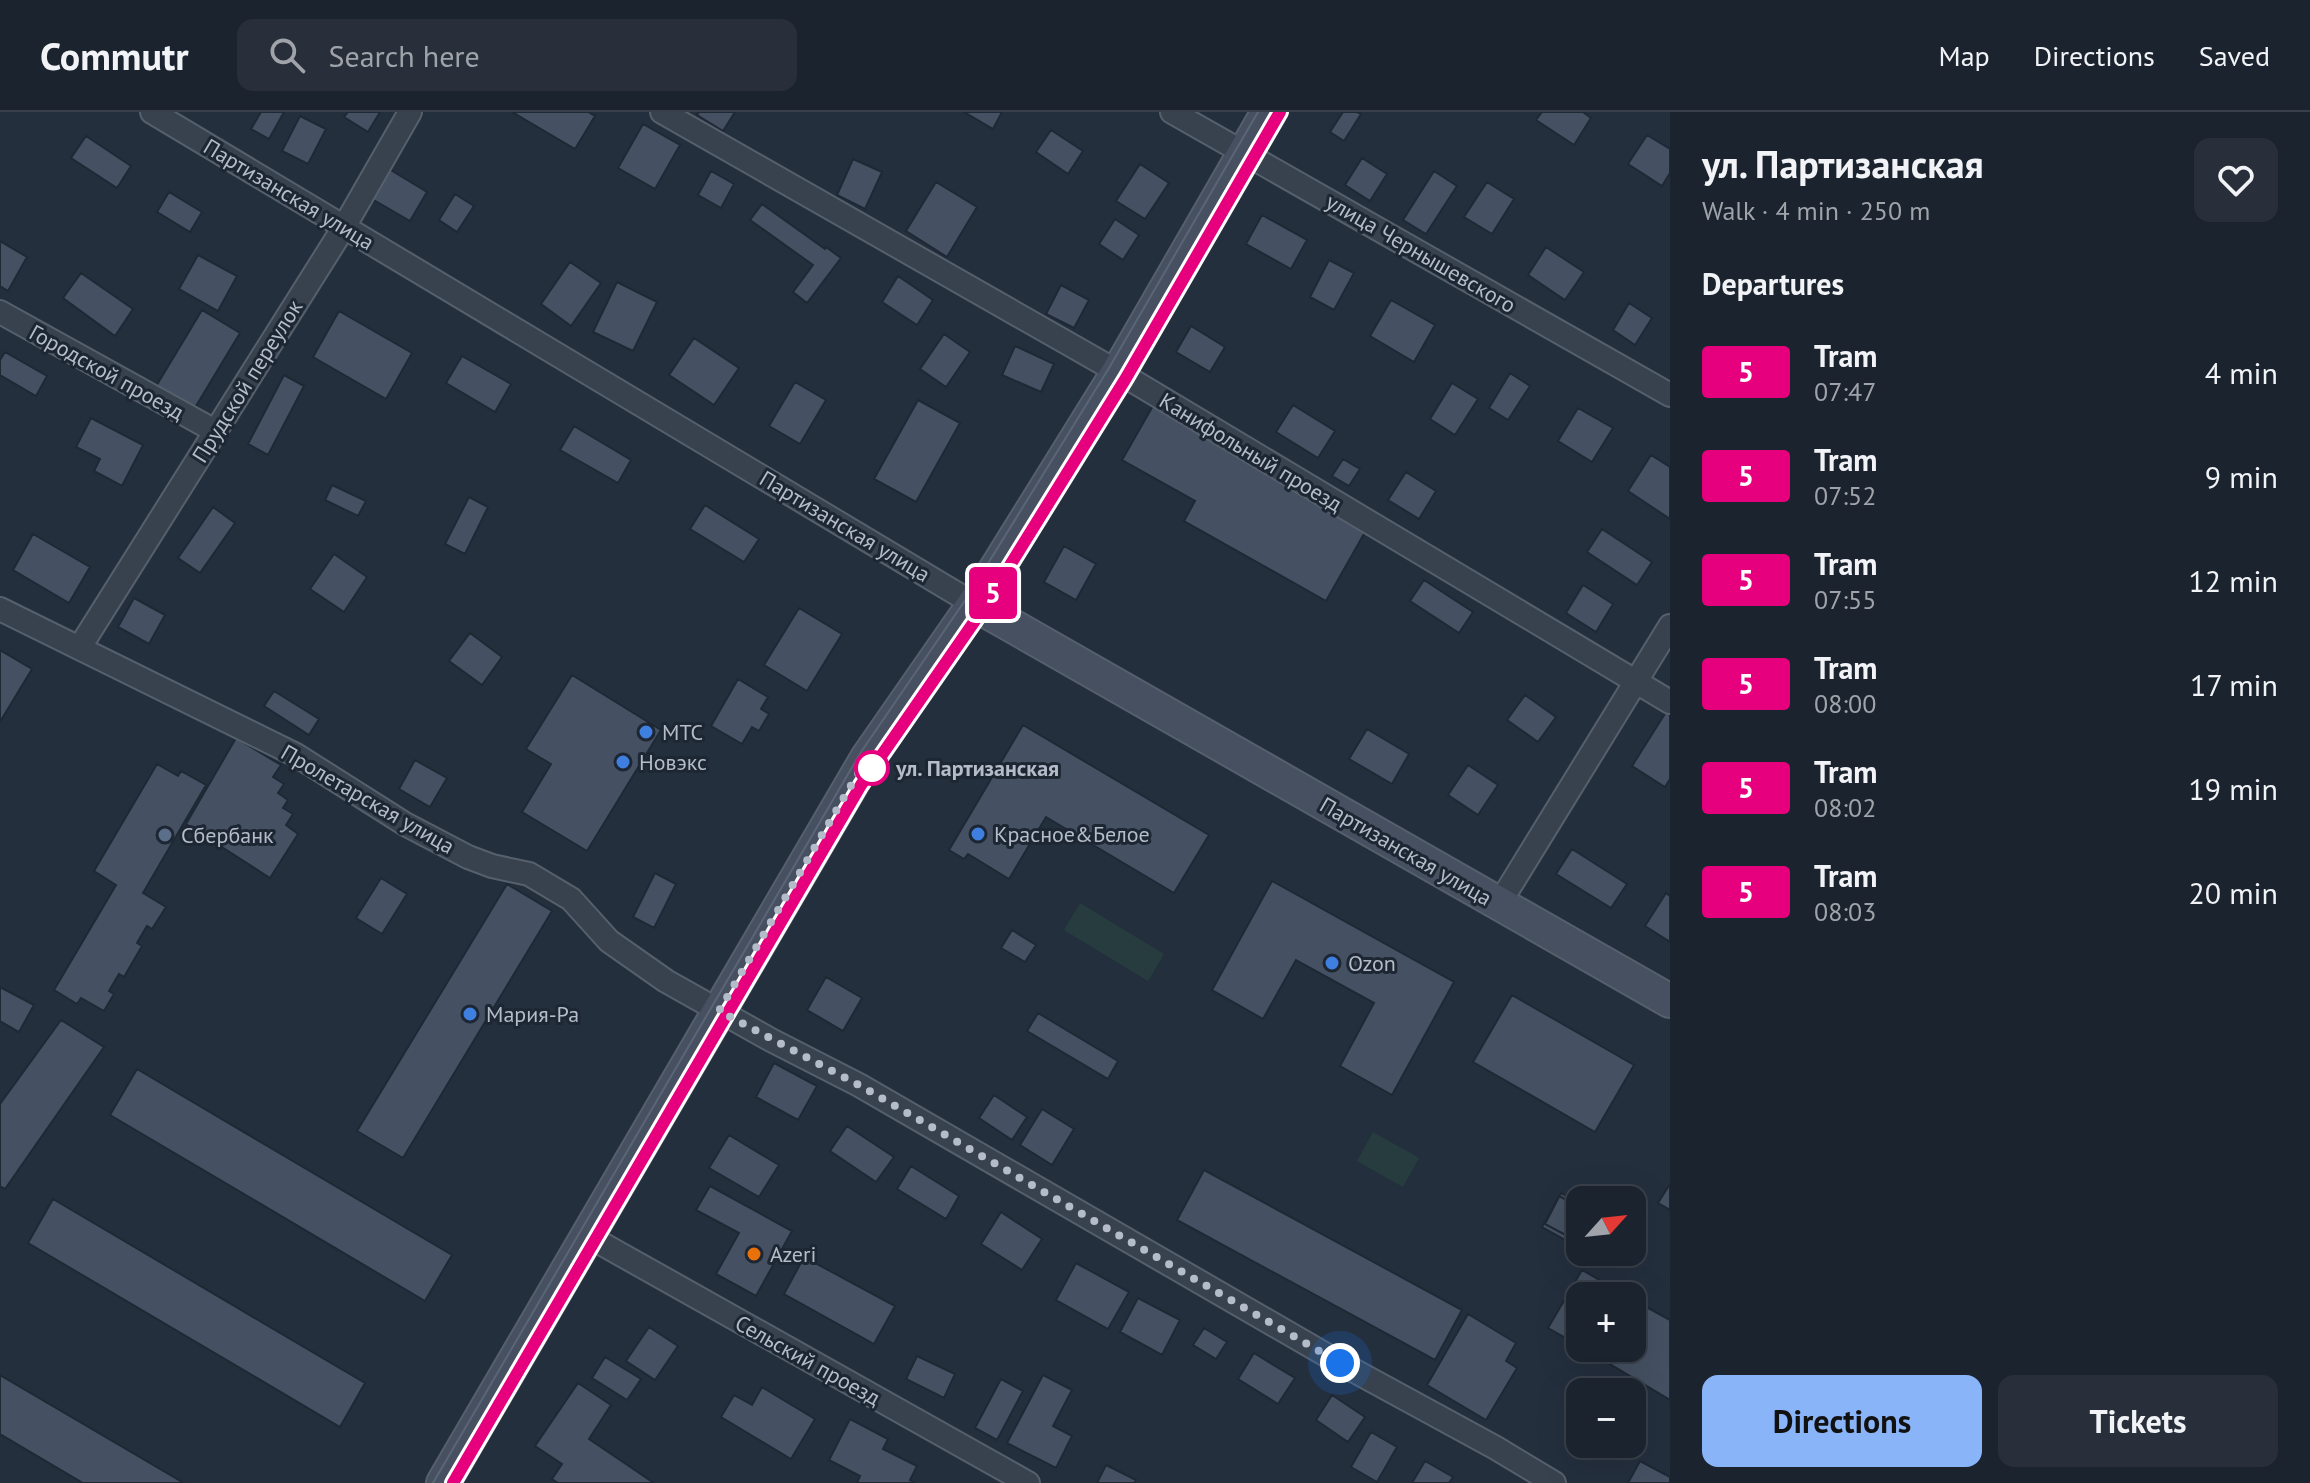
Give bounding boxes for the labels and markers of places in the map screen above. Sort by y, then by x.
place label: МТС [662,718,703,746]
marker: МТС [637,723,655,741]
place label: Новэкс [639,748,707,776]
marker: ул. Партизанская [855,751,889,785]
marker: Новэкс [614,753,632,771]
place label: ул. Партизанская [895,754,1059,782]
place label: Красное&Белое [994,820,1150,848]
place label: Сбербанк [181,821,274,849]
marker: Красное&Белое [969,825,987,843]
marker: Сбербанк [156,826,174,844]
place label: Ozon [1348,949,1396,977]
marker: Ozon [1323,954,1341,972]
place label: Мария-Ра [486,1000,579,1028]
marker: Мария-Ра [461,1005,479,1023]
place label: Azeri [770,1240,816,1268]
marker: Azeri [745,1245,763,1263]

